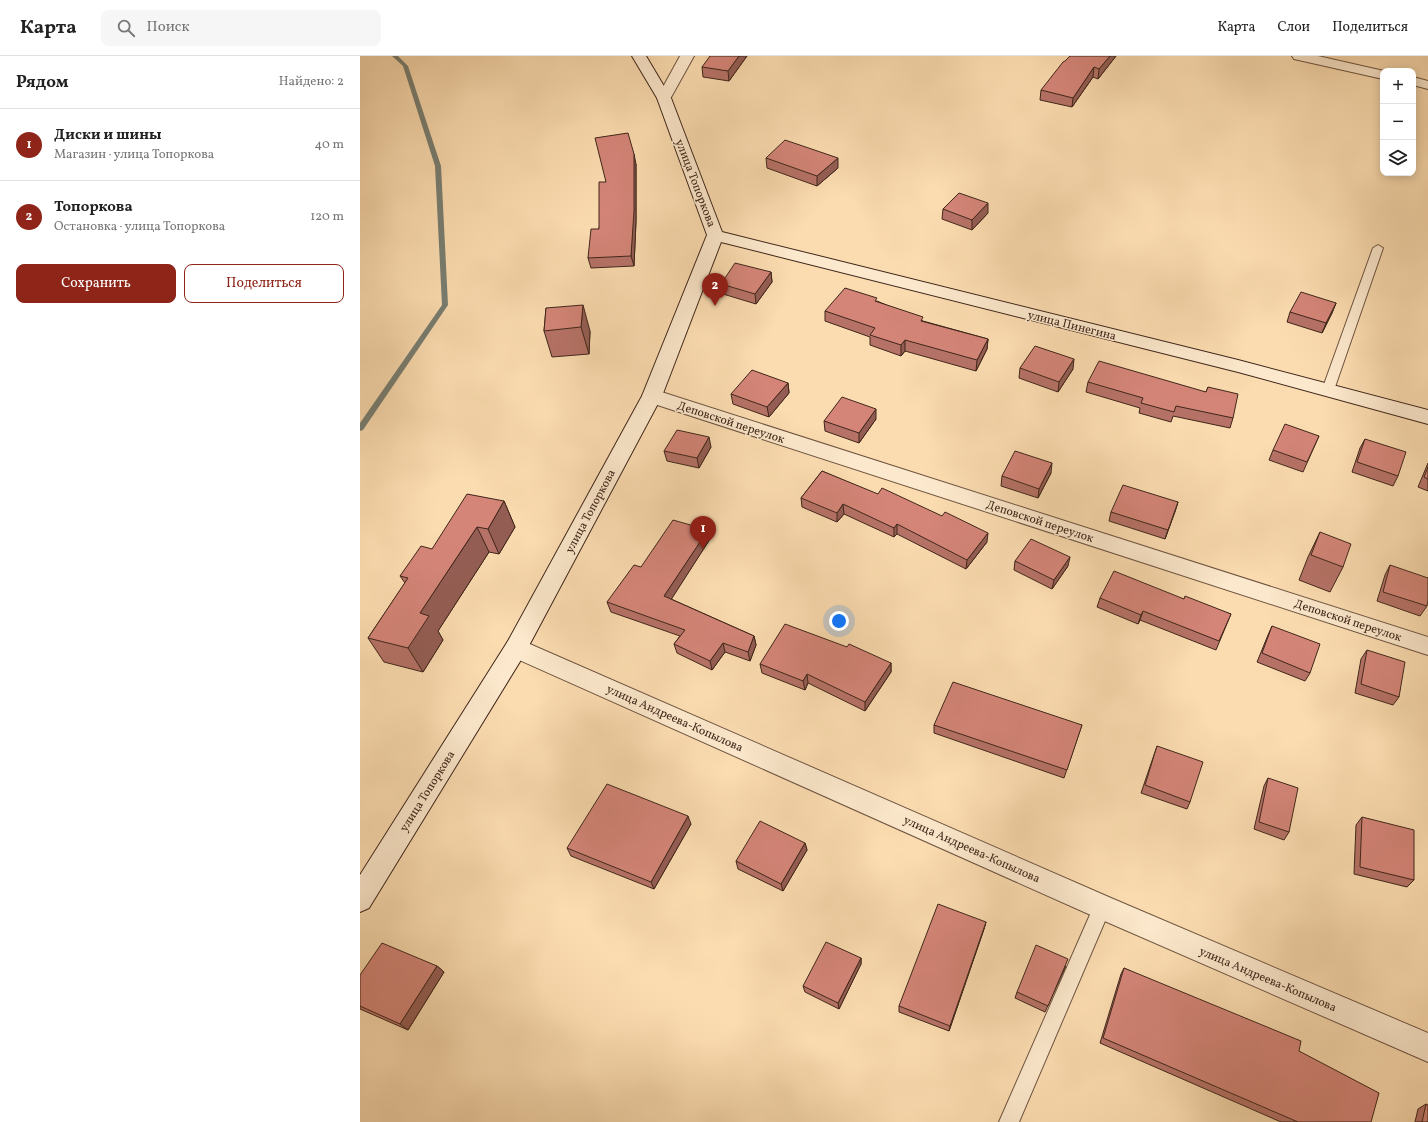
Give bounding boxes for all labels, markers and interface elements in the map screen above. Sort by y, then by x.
search box [101,10,381,46]
text: Карта [20,15,77,41]
icon: search [115,17,137,39]
text: Поиск [147,17,190,38]
text: Карта [1217,18,1255,37]
text: Слои [1277,18,1310,37]
text: Поделиться [1332,18,1408,37]
map controls [1380,68,1416,176]
button: + [1380,68,1416,104]
text: Рядом [16,71,69,94]
text: Найдено: 2 [279,73,344,91]
button: − [1380,104,1416,140]
text: Диски и шины [54,125,161,146]
text: 1 [26,136,32,154]
text: 40 m [315,136,344,154]
street label: улица Топоркова [671,137,719,230]
button: layers [1380,140,1416,176]
text: Магазин · улица Топоркова [54,146,214,164]
text: Топоркова [54,197,133,218]
text: 2 [26,208,32,226]
text: 120 m [310,208,344,226]
text: Остановка · улица Топоркова [54,218,225,236]
button: Сохранить [16,264,176,303]
button: Поделиться [184,264,344,303]
pin: 2 [702,273,728,306]
street label: улица Пинегина [1026,307,1118,345]
street label: Деповской переулок [675,398,787,448]
street label: улица Топоркова [562,467,620,556]
street label: Деповской переулок [984,497,1096,547]
pin: 1 [690,516,716,549]
street label: Деповской переулок [1292,596,1404,646]
your location [829,611,849,631]
street label: улица Андреева-Копылова [604,682,745,756]
street label: улица Топоркова [396,748,459,835]
street label: улица Андреева-Копылова [901,813,1042,887]
street label: улица Андреева-Копылова [1196,944,1339,1016]

